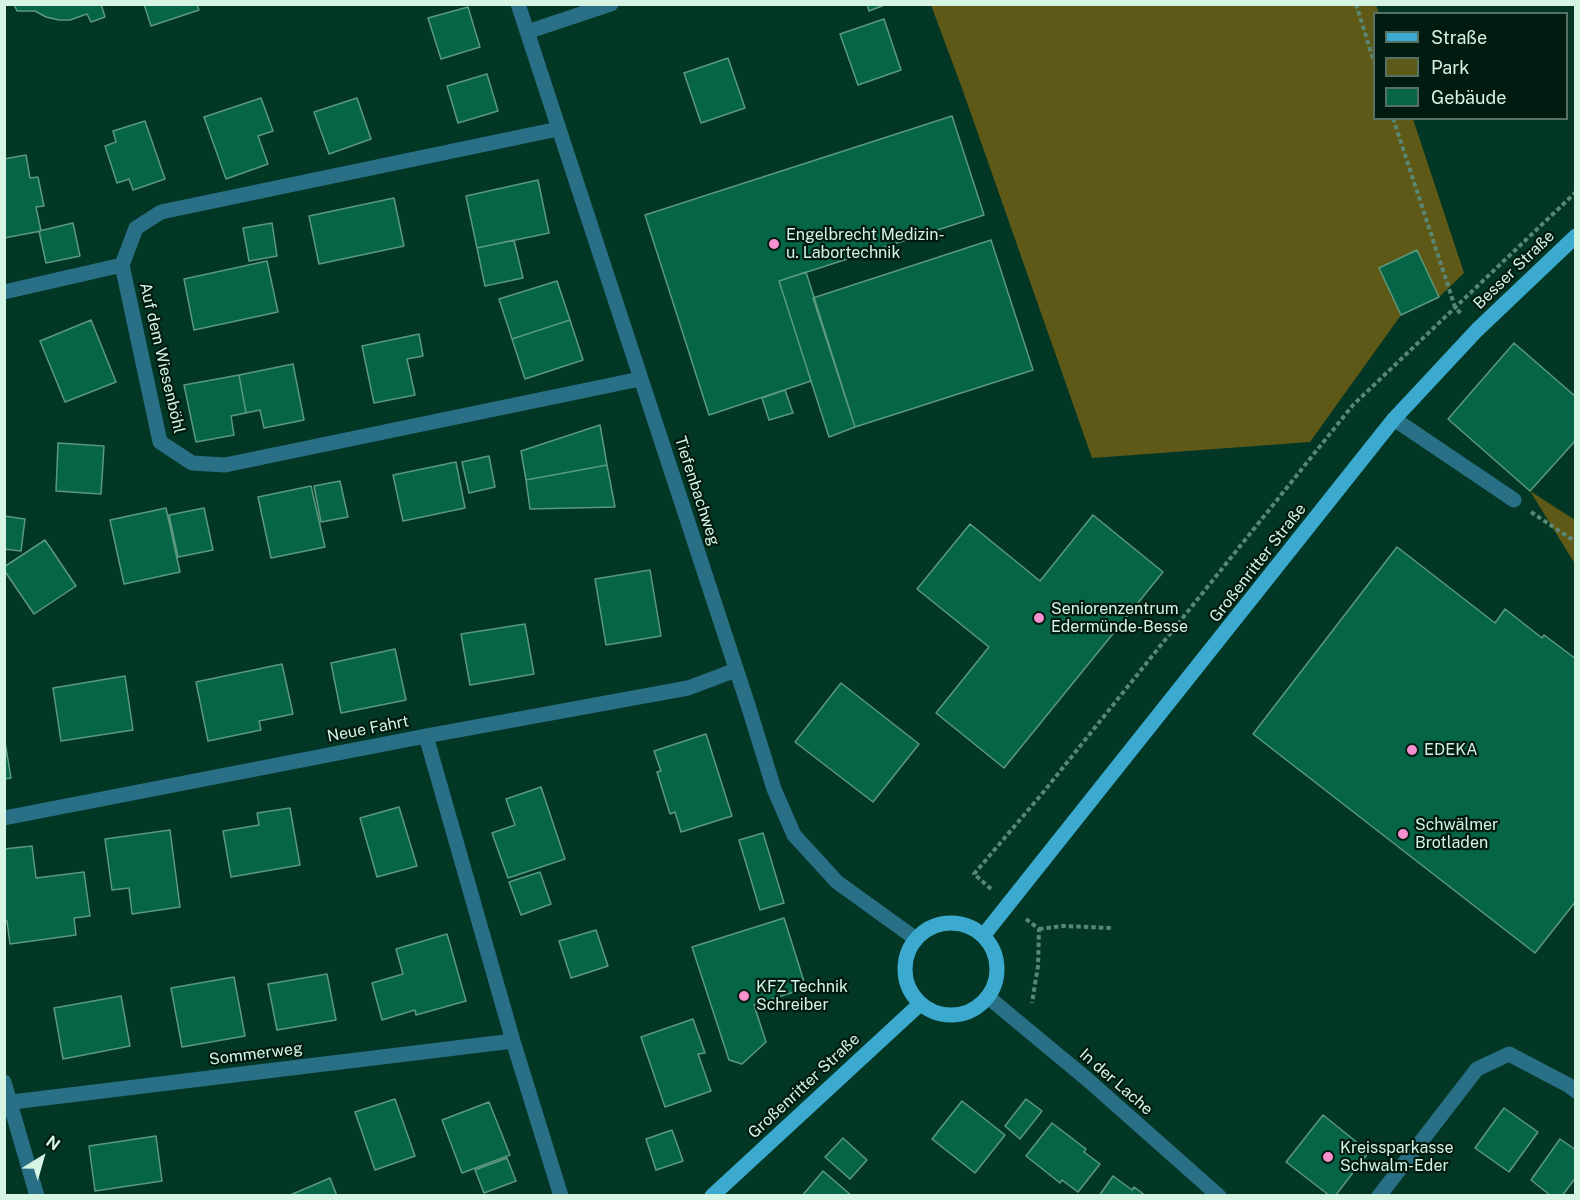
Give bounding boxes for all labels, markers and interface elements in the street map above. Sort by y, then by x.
legend [1373,12,1568,120]
text: Straße [1431,27,1487,48]
text: Park [1431,57,1469,78]
text: Gebäude [1431,87,1506,108]
place label: Engelbrecht Medizin- u. Labortechnik [786,225,945,263]
street label: Besser Straße [1470,227,1558,313]
marker: Engelbrecht Medizin- u. Labortechnik [767,237,781,251]
street label: Auf dem Wiesenböhl [135,281,189,435]
street label: Tiefenbachweg [670,434,724,548]
street label: Großenritter Straße [1206,500,1310,626]
place label: Seniorenzentrum Edermünde-Besse [1051,599,1188,637]
marker: Seniorenzentrum Edermünde-Besse [1032,611,1046,625]
street label: Neue Fahrt [325,712,411,746]
place label: EDEKA [1424,740,1478,760]
marker: EDEKA [1405,743,1419,757]
place label: Schwälmer Brotladen [1415,815,1498,853]
marker: Schwälmer Brotladen [1396,827,1410,841]
place label: KFZ Technik Schreiber [756,977,848,1015]
marker: KFZ Technik Schreiber [737,989,751,1003]
street label: Großenritter Straße [744,1029,864,1143]
street label: Sommerweg [208,1039,304,1069]
street label: In der Lache [1075,1045,1157,1119]
north arrow [12,1128,72,1188]
text: N [42,1132,64,1155]
place label: Kreissparkasse Schwalm-Eder [1340,1138,1454,1176]
marker: Kreissparkasse Schwalm-Eder [1321,1150,1335,1164]

